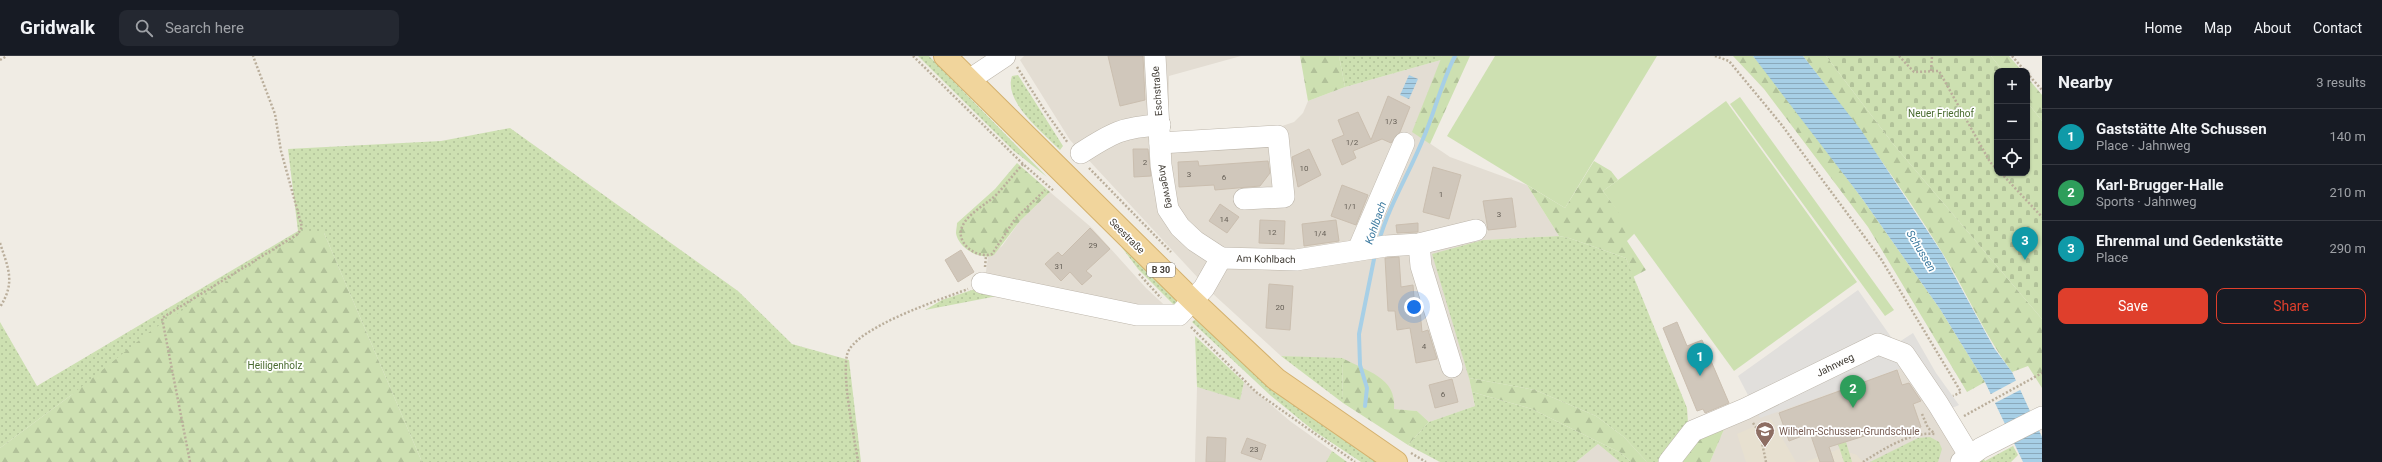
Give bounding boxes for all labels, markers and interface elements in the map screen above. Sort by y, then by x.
search box [119,10,399,46]
text: Gridwalk [20,16,95,39]
icon: search [133,17,155,39]
text: Search here [165,19,244,37]
text: Home [2144,20,2182,36]
text: Map [2204,20,2232,36]
text: About [2254,20,2291,36]
text: Contact [2313,20,2362,36]
street label: Eschstraße [1150,66,1164,116]
map controls [1994,68,2030,176]
button: + [1994,68,2030,104]
text: Nearby [2058,72,2113,92]
text: 3 results [2316,75,2366,90]
button: − [1994,104,2030,140]
park label: Neuer Friedhof [1908,108,1975,119]
house number: 1/3 [1385,117,1397,126]
text: Gaststätte Alte Schussen [2096,120,2267,138]
text: 1 [2067,129,2075,144]
text: 140 m [2329,129,2366,144]
house number: 1/2 [1346,138,1359,147]
text: Place · Jahnweg [2096,138,2191,153]
button: locate [1994,140,2030,176]
house number: 2 [1143,158,1148,167]
street label: Angerweg [1156,163,1176,209]
house number: 10 [1300,164,1309,173]
house number: 3 [1187,170,1191,179]
house number: 6 [1222,173,1227,182]
text: Karl-Brugger-Halle [2096,176,2224,194]
text: 2 [2067,185,2075,200]
text: 210 m [2329,185,2366,200]
house number: 1 [1439,190,1443,199]
text: Sports · Jahnweg [2096,194,2197,209]
water label: Kohlbach [1363,200,1389,246]
house number: 1/1 [1344,202,1356,211]
house number: 3 [1497,210,1501,219]
house number: 14 [1220,215,1229,224]
street label: Seestraße [1107,216,1147,256]
pin: 3 [2012,227,2038,260]
house number: 12 [1268,228,1277,237]
water label: Schussen [1904,228,1939,274]
house number: 1/4 [1314,229,1327,238]
text: Ehrenmal und Gedenkstätte [2096,232,2283,250]
house number: 29 [1089,241,1098,250]
text: 3 [2067,241,2075,256]
text: 290 m [2329,241,2366,256]
text: Place [2096,250,2128,265]
street label: Am Kohlbach [1236,253,1296,265]
house number: 31 [1055,262,1064,271]
road number: B 30 [1147,263,1175,277]
button: Save [2058,288,2208,324]
button: Share [2216,288,2366,324]
your location [1404,297,1424,317]
house number: 20 [1276,303,1285,312]
house number: 4 [1422,342,1427,351]
pin: 1 [1687,343,1713,376]
street label: Jahnweg [1814,351,1856,379]
park label: Heiligenholz [248,360,302,371]
pin: 2 [1840,375,1866,408]
house number: 6 [1441,390,1446,399]
school or university icon: Wilhelm-Schussen-Grundschule [1754,420,1776,448]
place label: Wilhelm-Schussen-Grundschule [1779,426,1920,437]
house number: 23 [1250,445,1259,454]

